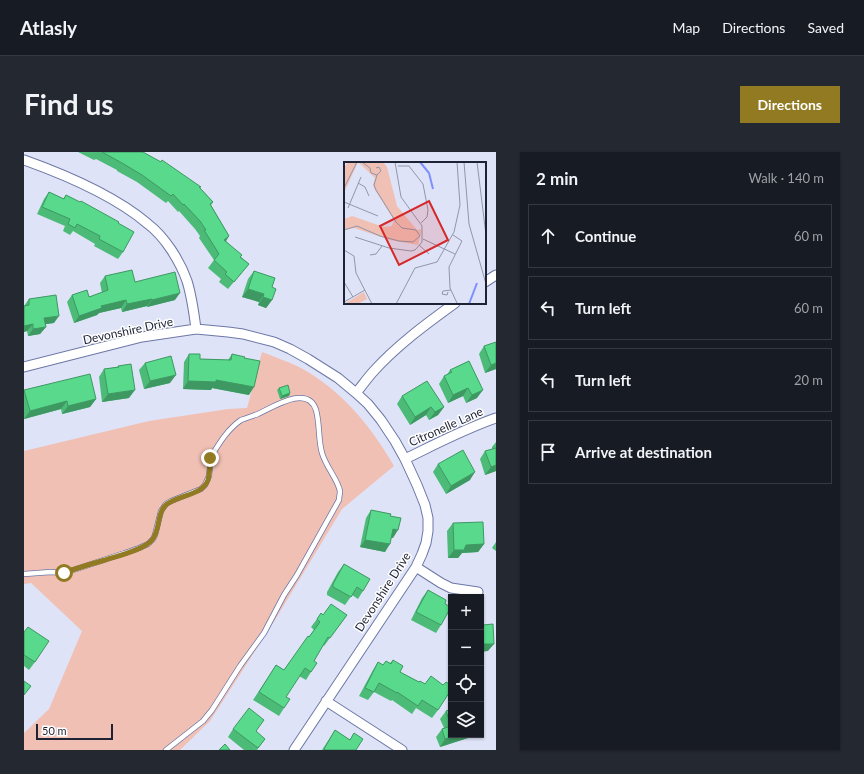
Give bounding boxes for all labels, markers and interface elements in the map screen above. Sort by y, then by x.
text: Atlasly [20,16,77,39]
text: Map [673,19,700,36]
text: Directions [722,19,785,36]
text: Saved [807,19,844,36]
button: Directions [740,86,840,123]
text: Find us [24,87,114,121]
inset map [344,162,486,304]
text: 2 min [536,168,578,189]
text: Walk · 140 m [748,170,824,186]
icon: ahead [537,225,559,247]
text: Continue [575,227,636,245]
text: 60 m [794,228,823,244]
icon: left [537,297,559,319]
text: Turn left [575,299,631,317]
text: 60 m [794,300,823,316]
street label: Devonshire Drive [81,314,174,347]
icon: left [537,369,559,391]
text: Turn left [575,371,631,389]
text: 20 m [794,372,823,388]
street label: Citronelle Lane [406,404,485,450]
icon: arrive [537,441,559,463]
text: Arrive at destination [575,443,712,461]
route end [201,449,219,467]
street label: Devonshire Drive [351,549,414,634]
route start [55,564,73,582]
map controls [448,594,484,738]
button: + [448,594,484,630]
button: − [448,630,484,666]
button: locate [448,666,484,702]
button: layers [448,702,484,738]
scale bar [36,722,113,741]
text: 50 m [42,724,67,737]

